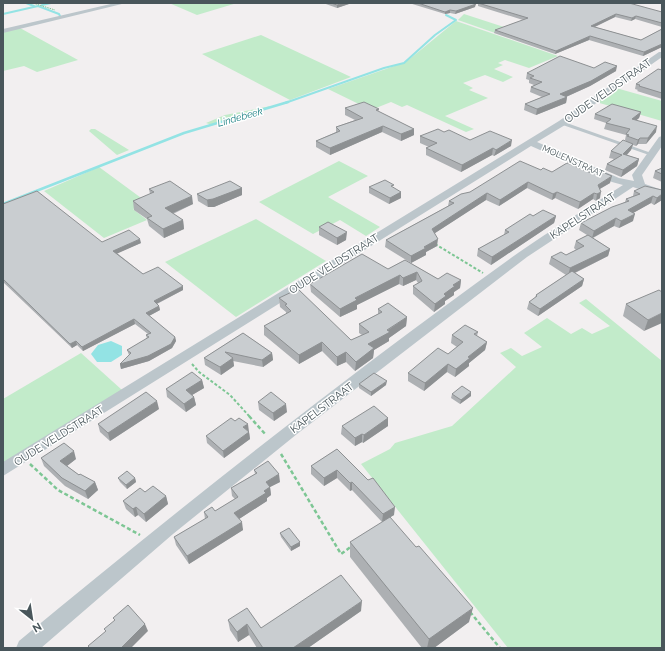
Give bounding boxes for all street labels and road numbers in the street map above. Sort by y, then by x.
street label: OUDE VELDSTRAAT [562,56,654,126]
street label: MOLENSTRAAT [541,143,606,179]
street label: KAPELSTRAAT [548,190,619,242]
street label: OUDE VELDSTRAAT [287,231,382,297]
street label: KAPELSTRAAT [288,380,356,436]
street label: OUDE VELDSTRAAT [12,403,107,469]

